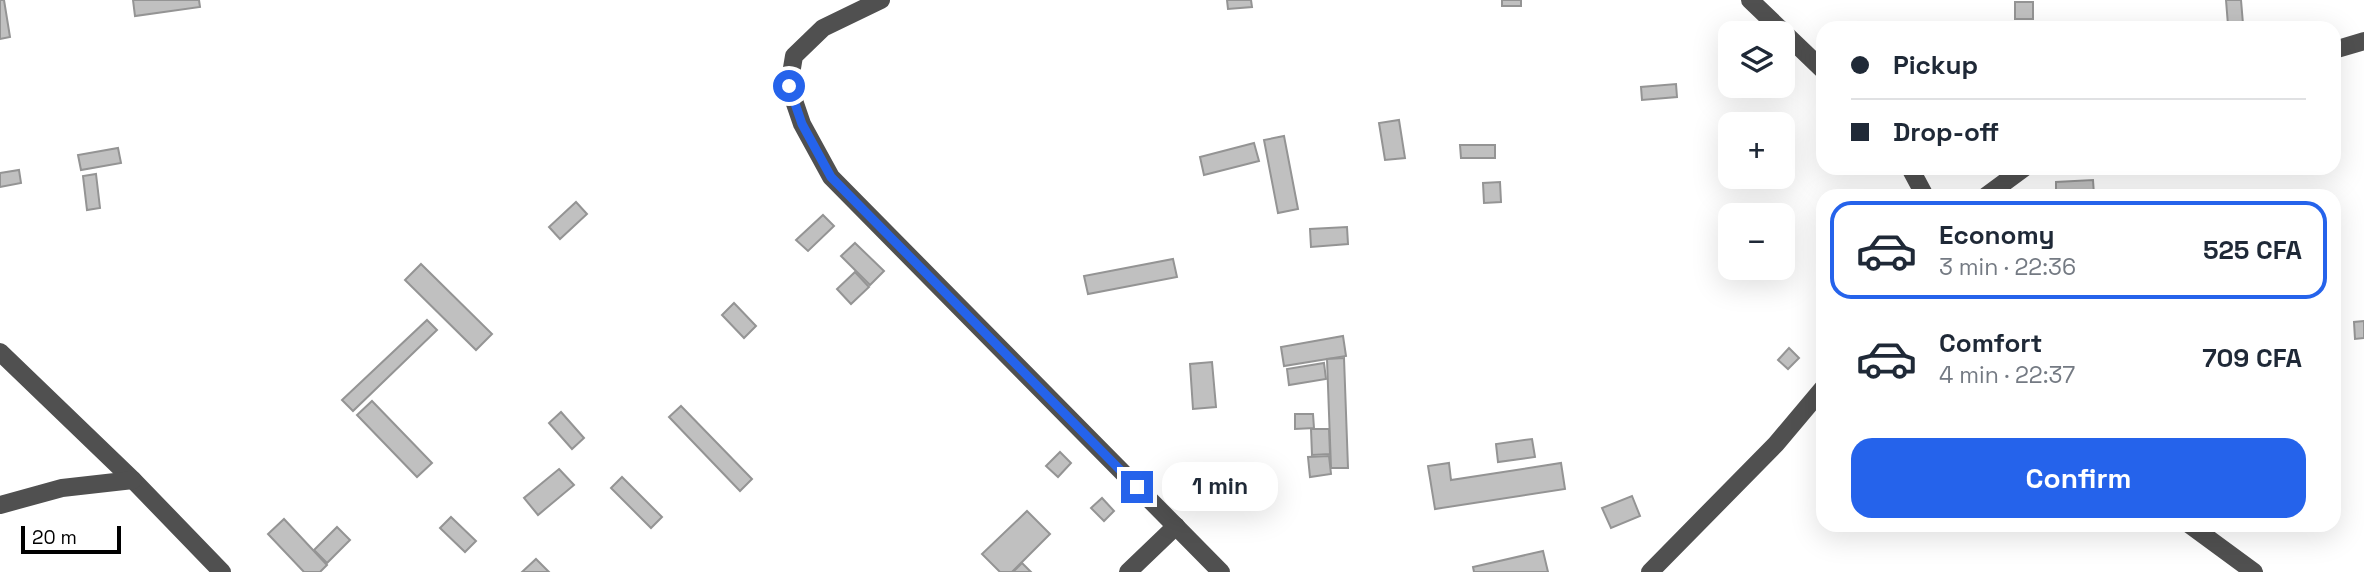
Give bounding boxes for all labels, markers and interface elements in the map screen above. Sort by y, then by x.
map controls [1718,21,1795,280]
button: layers [1718,21,1795,98]
text: Pickup [1893,48,1978,82]
route start [773,70,805,102]
button: + [1718,112,1795,189]
text: Drop-off [1893,115,1999,149]
button: − [1718,203,1795,280]
text: Economy [1939,218,2055,252]
icon: car [1855,219,1918,282]
text: 525 CFA [2203,233,2302,267]
text: 3 min · 22:36 [1939,252,2076,282]
text: Comfort [1939,326,2042,360]
icon: car [1855,327,1918,390]
text: 709 CFA [2202,341,2302,375]
text: 4 min · 22:37 [1939,360,2075,390]
button: Confirm [1851,438,2306,518]
callout: 1 min [1162,462,1277,512]
route end [1121,471,1153,503]
text: 1 min [1192,471,1248,501]
scale bar [21,523,121,555]
text: 20 m [32,525,77,550]

